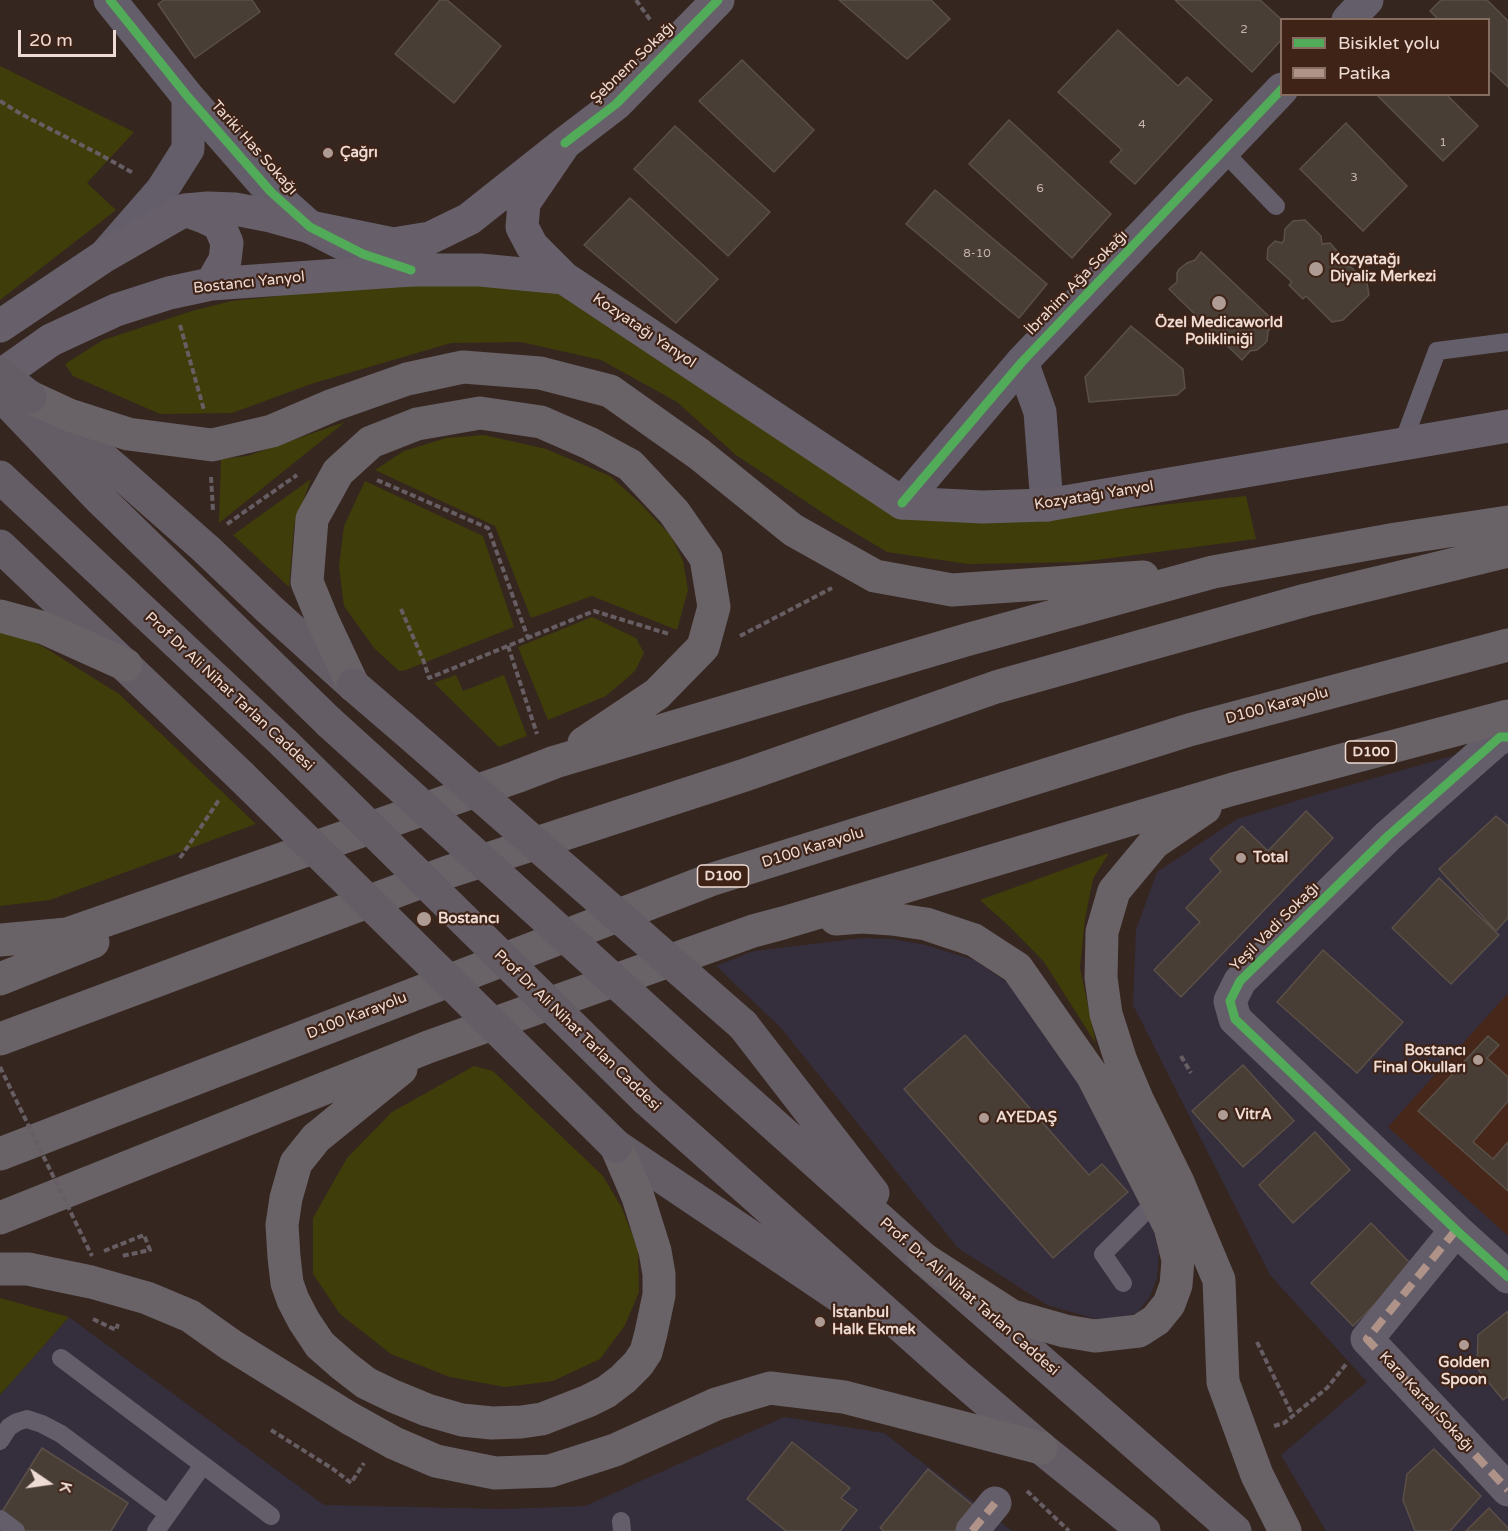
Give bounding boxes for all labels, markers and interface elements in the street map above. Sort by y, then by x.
scale bar [21,18,118,56]
street label: Şebnem Sokağı [587,18,679,108]
legend [1280,18,1490,96]
house number: 2 [1240,23,1248,37]
text: 20 m [29,29,73,51]
text: Bisiklet yolu [1338,32,1440,54]
text: Patika [1338,62,1391,84]
street label: Tariki Has Sokağı [207,97,301,199]
house number: 4 [1138,118,1146,132]
house number: 1 [1439,136,1447,150]
place label: Çağrı [340,144,378,162]
marker: Çağrı [321,146,335,160]
house number: 3 [1350,171,1358,185]
house number: 6 [1036,182,1044,196]
street label: İbrahim Ağa Sokağı [1022,227,1132,339]
house number: 8-10 [963,247,991,261]
place label: Kozyatağı Diyaliz Merkezi [1330,251,1436,286]
marker: Kozyatağı Diyaliz Merkezi [1307,260,1325,278]
street label: Bostancı Yanyol [192,268,306,298]
street label: Kozyatağı Yanyol [589,290,699,372]
marker: Özel Medicaworld Polikliniği [1210,294,1228,312]
place label: Özel Medicaworld Polikliniği [1155,314,1283,349]
street label: Kozyatağı Yanyol [1033,478,1155,514]
street label: Prof Dr Ali Nihat Tarlan Caddesi [141,609,317,775]
street label: D100 Karayolu [1224,684,1330,728]
road number: D100 [1346,741,1396,763]
street label: D100 Karayolu [760,824,866,872]
place label: Total [1253,849,1288,867]
marker: Total [1234,851,1248,865]
road number: D100 [698,865,748,887]
street label: Yeşil Vadi Sokağı [1227,879,1323,975]
marker: Bostancı [415,910,433,928]
place label: Bostancı [438,910,500,928]
street label: Prof Dr Ali Nihat Tarlan Caddesi [490,947,664,1115]
street label: D100 Karayolu [304,989,410,1043]
place label: Bostancı Final Okulları [1373,1042,1466,1077]
marker: Bostancı Final Okulları [1471,1053,1485,1067]
place label: VitrA [1235,1106,1272,1124]
marker: VitrA [1216,1108,1230,1122]
place label: AYEDAŞ [996,1109,1057,1127]
marker: AYEDAŞ [977,1111,991,1125]
street label: Prof. Dr. Ali Nihat Tarlan Caddesi [876,1214,1062,1380]
place label: İstanbul Halk Ekmek [832,1304,916,1339]
marker: İstanbul Halk Ekmek [813,1315,827,1329]
marker: Golden Spoon [1457,1338,1471,1352]
street label: Kara Kartal Sokağı [1375,1348,1477,1456]
place label: Golden Spoon [1438,1354,1490,1389]
north arrow [18,1453,78,1513]
text: K [55,1480,76,1495]

